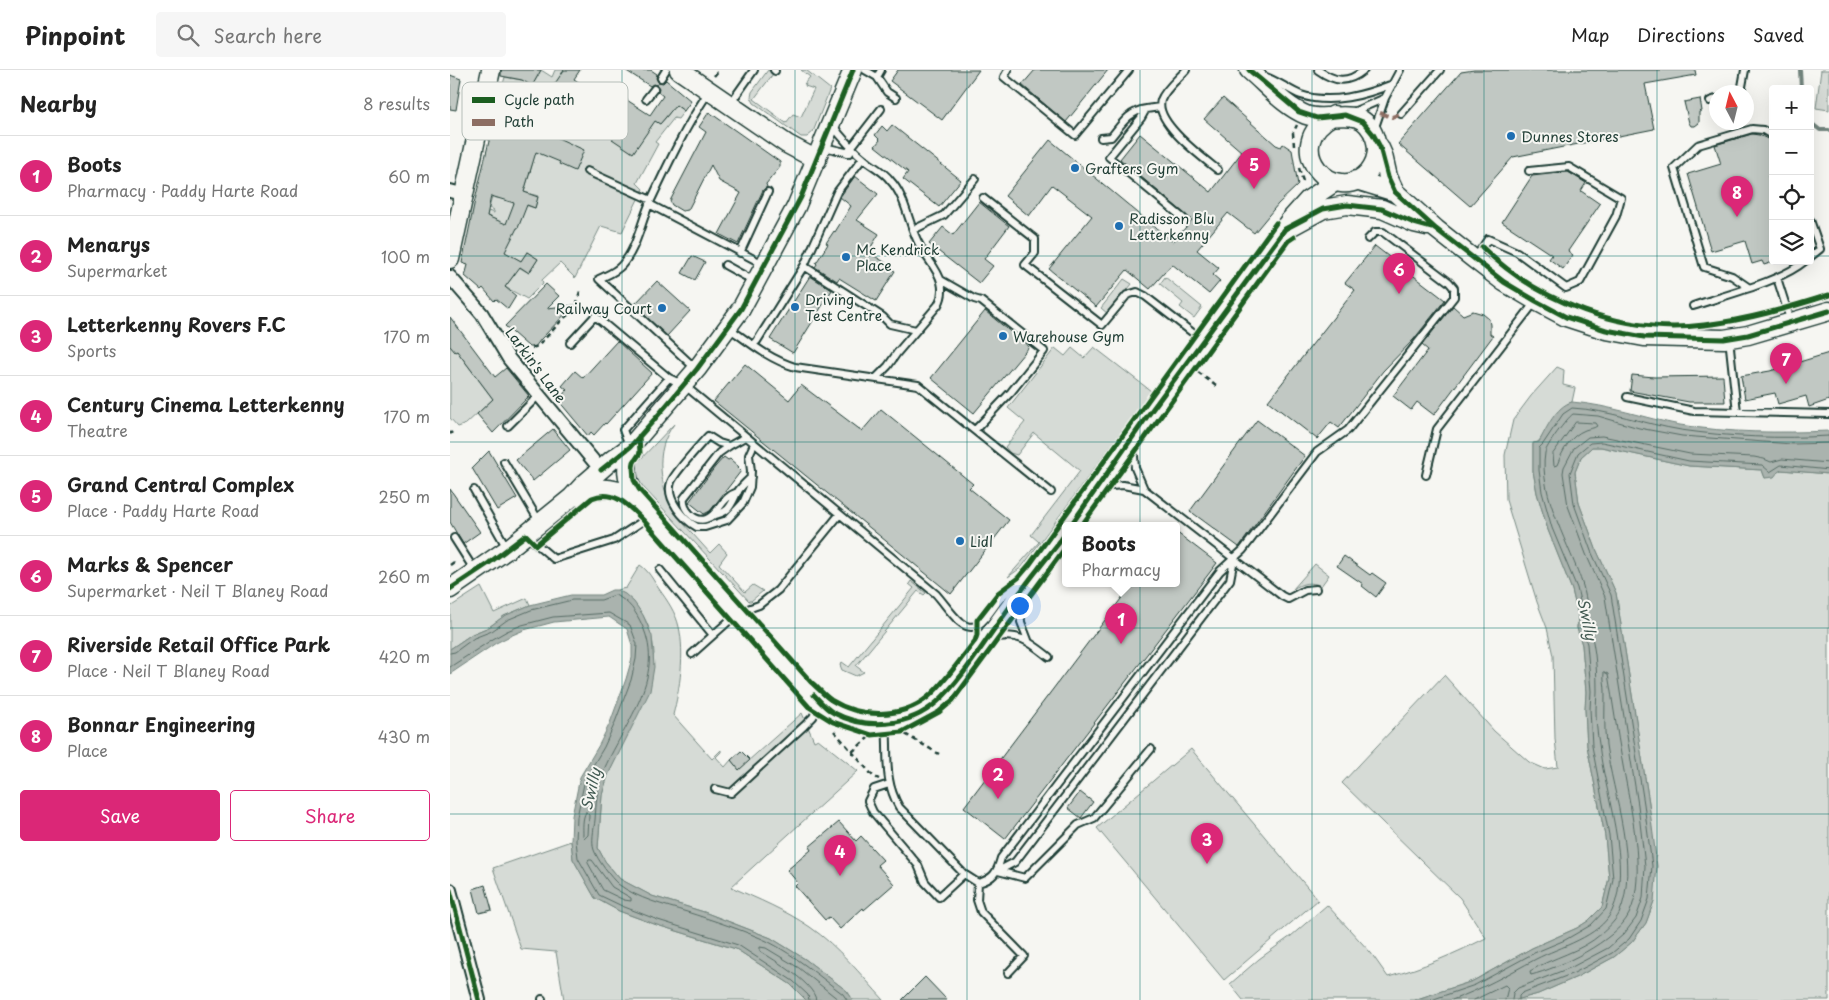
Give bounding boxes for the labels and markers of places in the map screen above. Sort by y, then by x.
place label: Dunnes Stores [1521,126,1619,147]
marker: Dunnes Stores [1505,130,1517,142]
pin: 5 [1238,148,1270,189]
place label: Grafters Gym [1085,158,1178,179]
marker: Grafters Gym [1069,162,1081,174]
pin: 8 [1721,176,1753,217]
place label: Radisson Blu Letterkenny [1129,208,1214,245]
marker: Radisson Blu Letterkenny [1113,220,1125,232]
place label: Mc Kendrick Place [856,239,940,276]
marker: Mc Kendrick Place [840,251,852,263]
pin: 6 [1383,253,1415,294]
place label: Driving Test Centre [805,289,882,326]
place label: Railway Court [555,298,652,319]
marker: Driving Test Centre [789,301,801,313]
marker: Railway Court [656,302,668,314]
place label: Warehouse Gym [1013,326,1125,347]
marker: Warehouse Gym [997,330,1009,342]
pin: 7 [1770,343,1802,384]
place label: Lidl [970,531,993,552]
marker: Lidl [954,535,966,547]
pin: 1 [1105,603,1137,644]
pin: 2 [982,758,1014,799]
pin: 3 [1191,823,1223,864]
pin: 4 [824,835,856,876]

